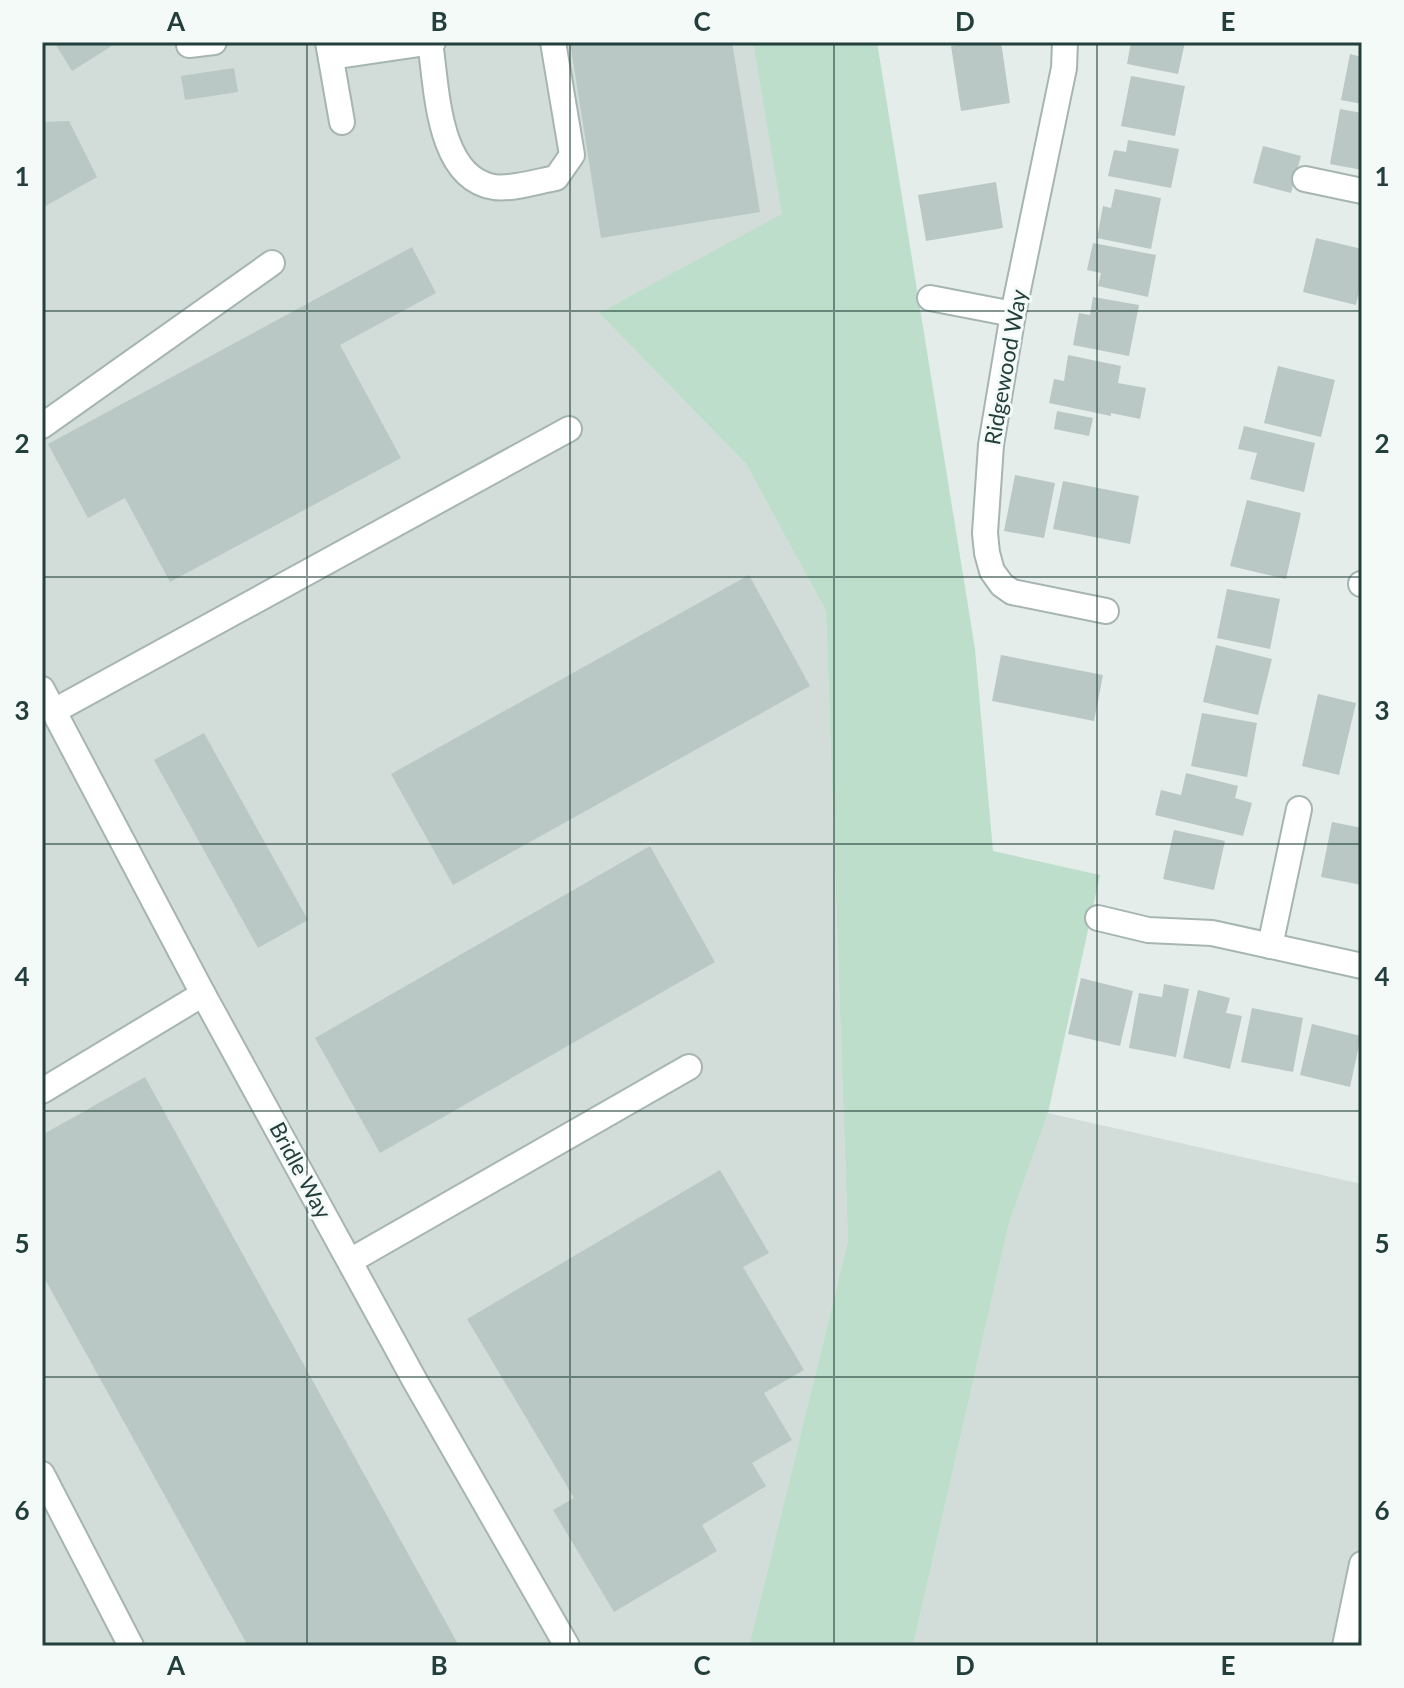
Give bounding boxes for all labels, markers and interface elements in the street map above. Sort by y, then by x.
text: A [166,5,186,37]
text: B [430,5,448,37]
text: C [693,5,711,37]
text: D [955,5,975,37]
text: E [1221,5,1235,37]
text: 1 [14,160,30,192]
text: 1 [1374,160,1390,192]
street label: Ridgewood Way [978,287,1032,447]
text: 2 [14,427,30,459]
text: 2 [1374,427,1390,459]
text: 3 [14,694,30,726]
text: 3 [1374,694,1390,726]
text: 4 [14,960,30,992]
text: 4 [1374,960,1390,992]
street label: Bridle Way [264,1117,338,1223]
text: 5 [14,1227,30,1259]
text: 5 [1374,1227,1390,1259]
text: 6 [14,1494,30,1526]
text: 6 [1374,1494,1390,1526]
text: A [166,1649,186,1681]
text: B [430,1649,448,1681]
text: C [693,1649,711,1681]
text: D [955,1649,975,1681]
text: E [1221,1649,1235,1681]

